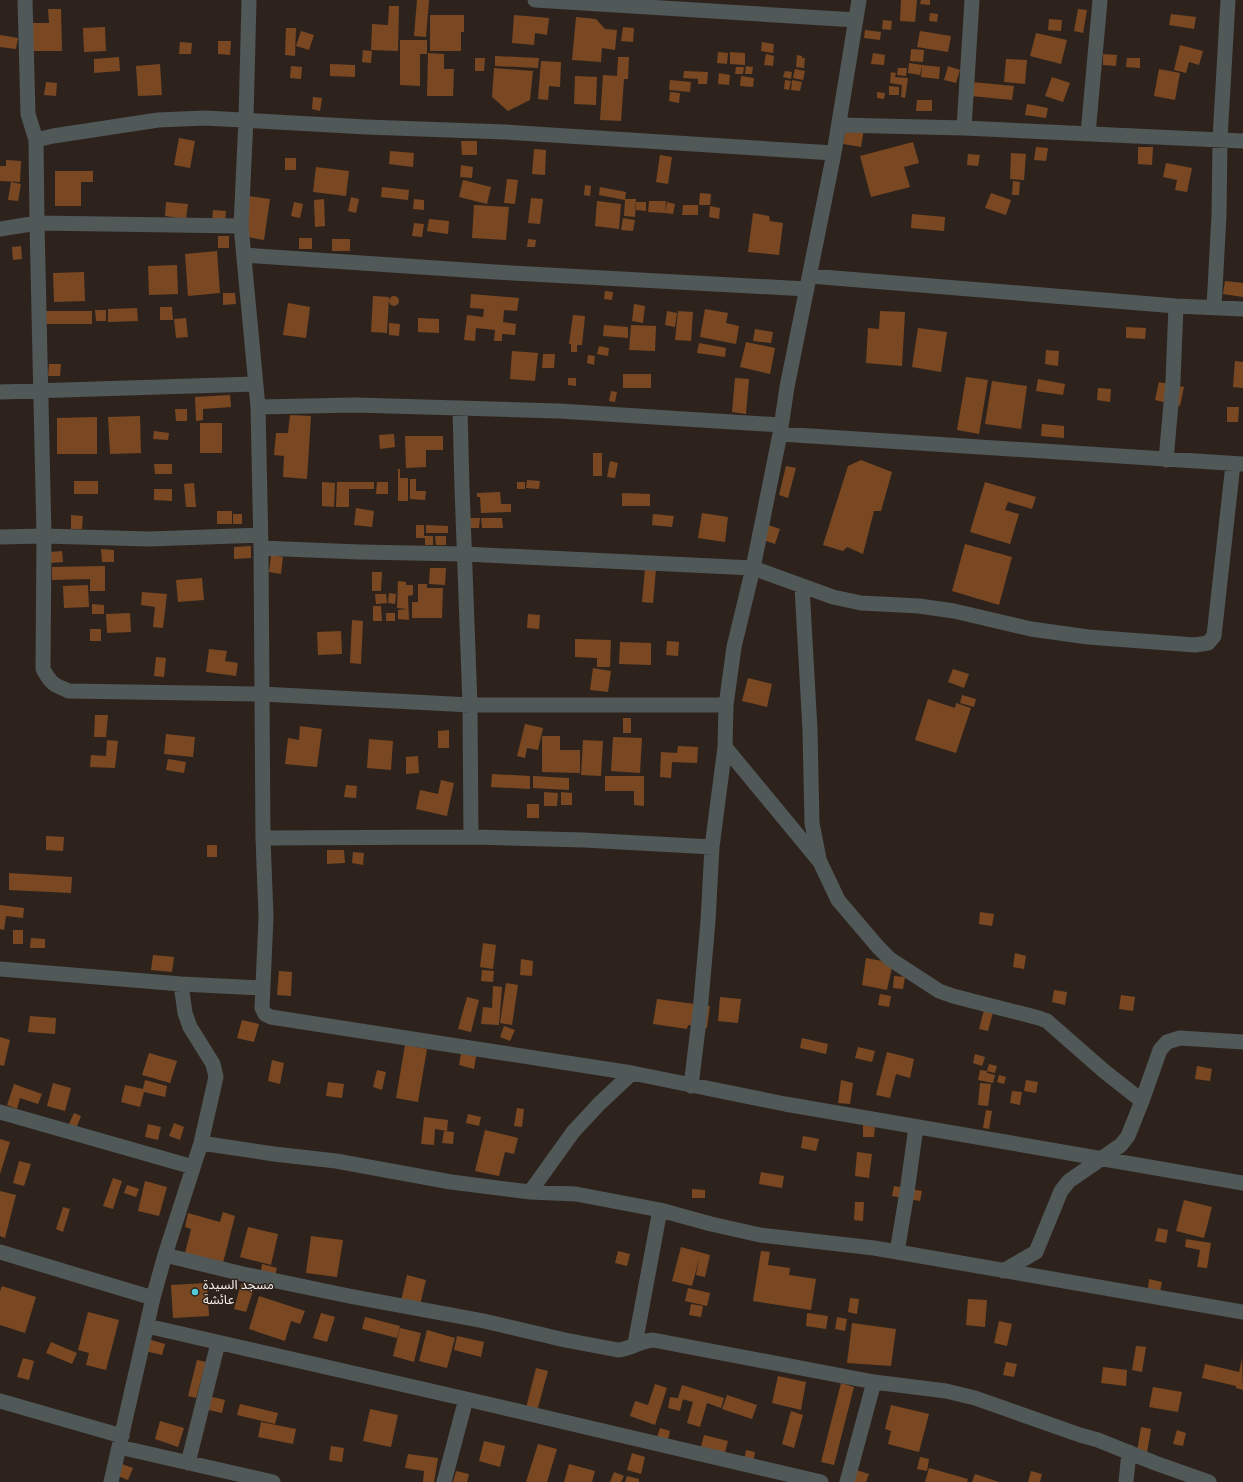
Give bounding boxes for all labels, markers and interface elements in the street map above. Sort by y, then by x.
place label: مسجد السيدة عائشة [203,1275,274,1310]
marker: مسجد السيدة عائشة [190,1287,200,1297]

